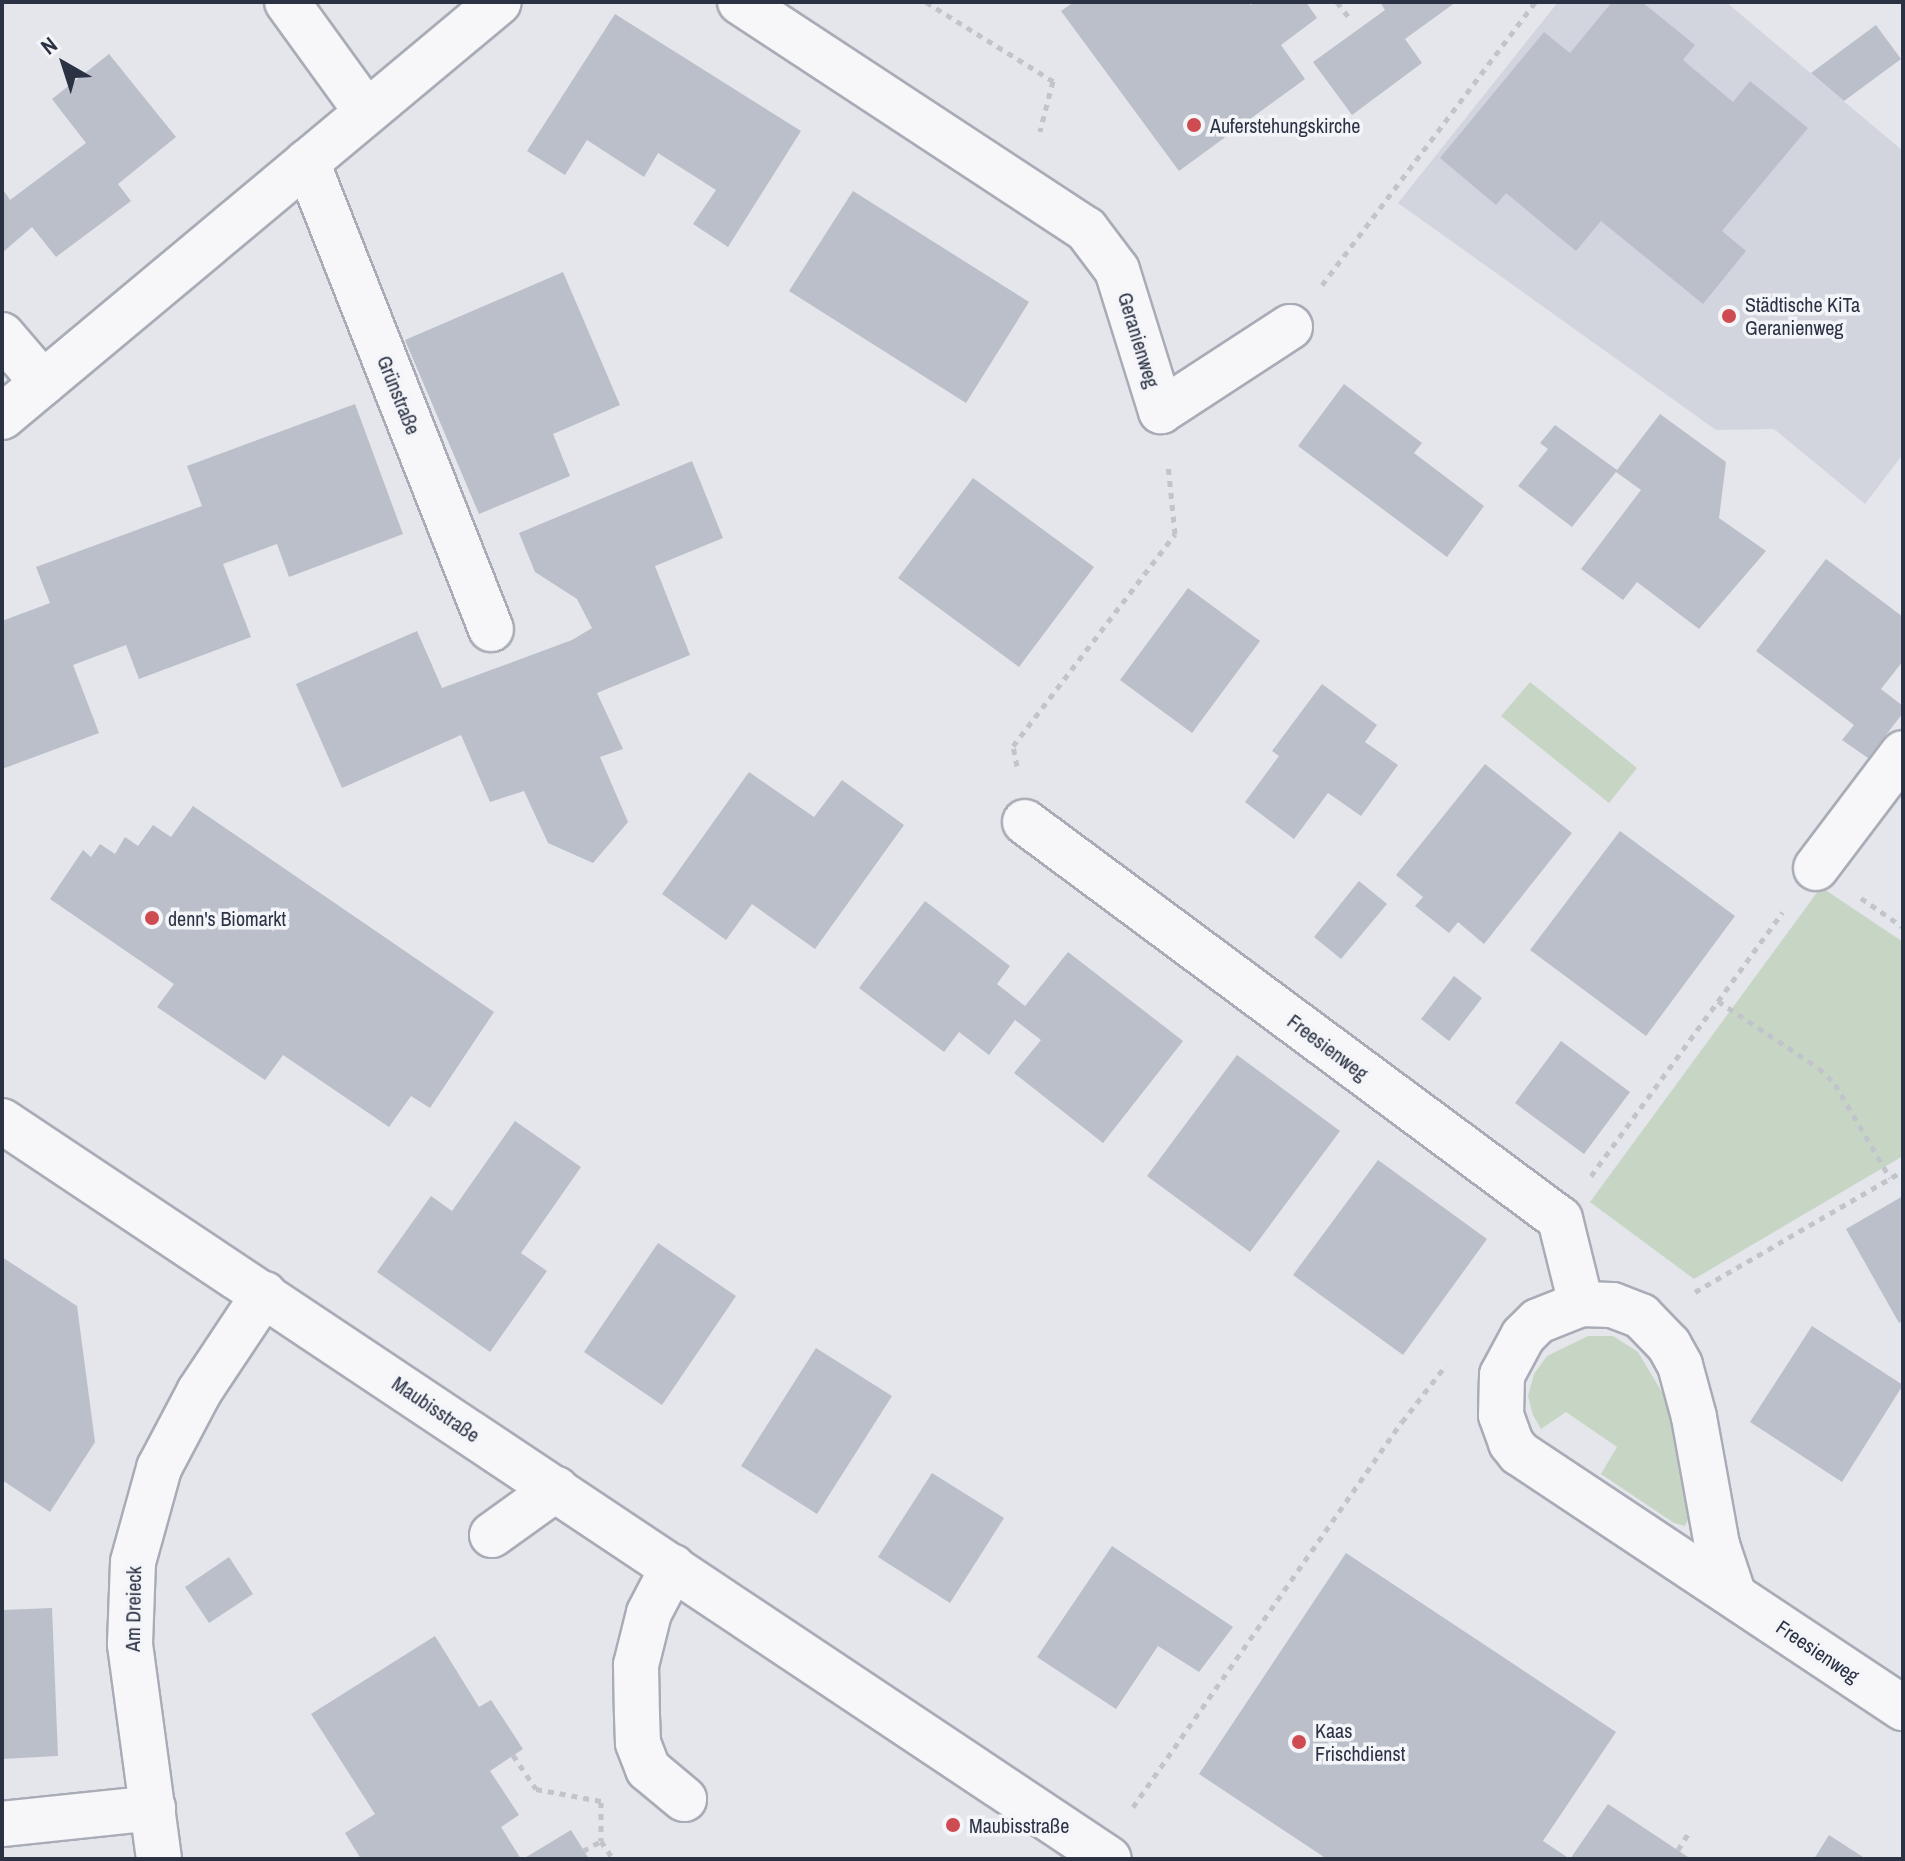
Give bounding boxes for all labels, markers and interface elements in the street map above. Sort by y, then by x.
north arrow [24,24,104,104]
text: N [34,30,63,61]
place label: Auferstehungskirche [1210,113,1360,137]
marker: Auferstehungskirche [1185,116,1203,134]
street label: Geranienweg [1113,289,1165,391]
place label: Städtische KiTa Geranienweg [1745,292,1860,339]
marker: Städtische KiTa Geranienweg [1720,307,1738,325]
street label: Grünstraße [372,352,426,438]
place label: denn's Biomarkt [168,906,286,930]
marker: denn's Biomarkt [143,909,161,927]
street label: Freesienweg [1283,1009,1373,1085]
street label: Maubisstraße [388,1371,484,1447]
street label: Am Dreieck [120,1566,146,1652]
street label: Freesienweg [1772,1615,1864,1687]
place label: Kaas Frischdienst [1315,1718,1405,1765]
marker: Kaas Frischdienst [1290,1733,1308,1751]
place label: Maubisstraße [969,1813,1069,1837]
marker: Maubisstraße [944,1816,962,1834]

